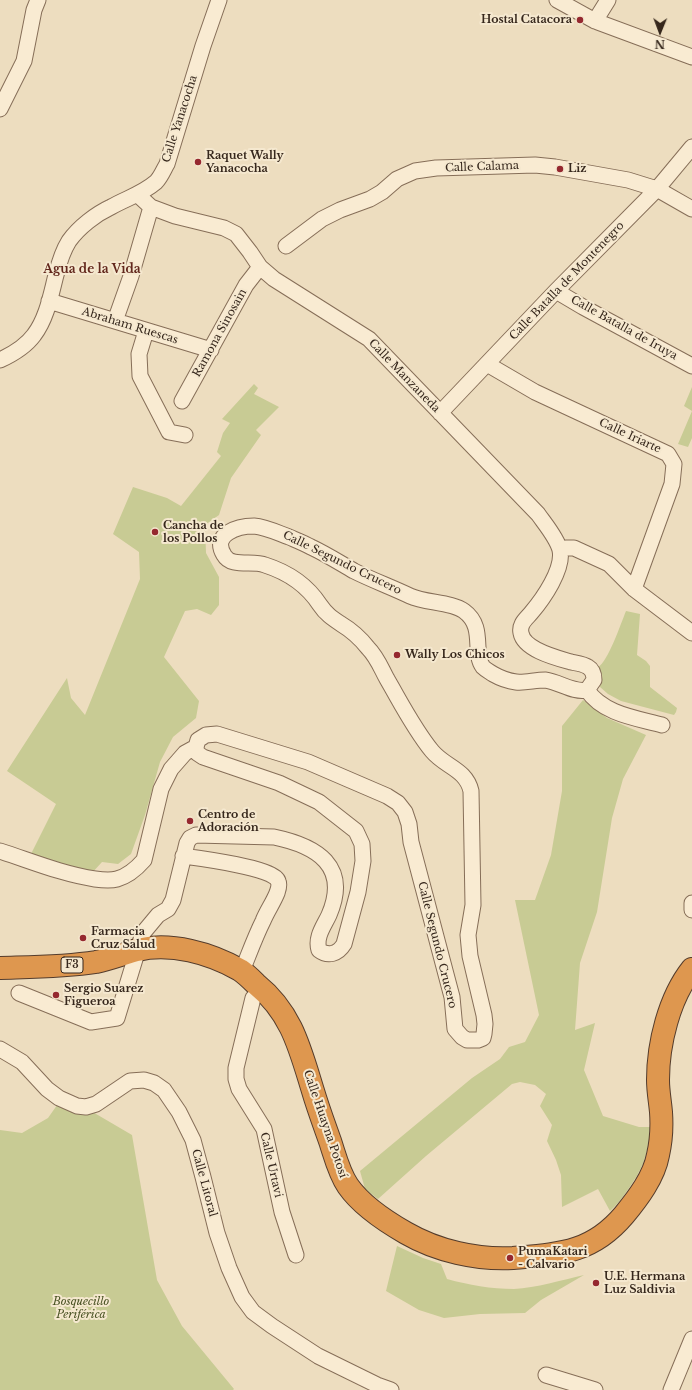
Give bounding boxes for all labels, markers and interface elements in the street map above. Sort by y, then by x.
north arrow [640,12,680,52]
place label: Hostal Catacora [481,13,572,27]
marker: Hostal Catacora [575,15,585,25]
text: N [654,37,665,51]
street label: Calle Yanacocha [160,74,200,164]
place label: Raquet Wally Yanacocha [206,149,284,175]
marker: Raquet Wally Yanacocha [193,157,203,167]
street label: Calle Calama [445,159,519,175]
place label: Liz [568,162,587,176]
marker: Liz [555,164,565,174]
street label: Calle Batalla de Montenegro [507,219,627,343]
district label: Agua de la Vida [43,263,141,277]
street label: Ramona Sinosain [190,287,250,379]
street label: Calle Batalla de Iruya [568,293,680,363]
street label: Abraham Ruescas [80,305,180,347]
street label: Calle Manzaneda [366,337,442,415]
street label: Calle Iriarte [597,416,663,456]
place label: Cancha de los Pollos [163,519,224,545]
marker: Cancha de los Pollos [150,527,160,537]
street label: Calle Segundo Crucero [281,529,403,597]
place label: Wally Los Chicos [405,648,505,662]
marker: Wally Los Chicos [392,650,402,660]
place label: Centro de Adoración [198,808,259,834]
marker: Centro de Adoración [185,816,195,826]
street label: Calle Segundo Crucero [415,880,459,1010]
place label: Farmacia Cruz Salud [91,925,155,951]
marker: Farmacia Cruz Salud [78,933,88,943]
road number: F3 [61,957,83,973]
place label: Sergio Suarez Figueroa [64,982,144,1008]
marker: Sergio Suarez Figueroa [51,990,61,1000]
street label: Calle Huayna Potosí [300,1068,350,1180]
street label: Calle Urtavi [257,1131,285,1199]
street label: Calle Litoral [189,1148,219,1218]
place label: PumaKatari - Calvario [518,1245,587,1271]
marker: PumaKatari - Calvario [505,1253,515,1263]
place label: U.E. Hermana Luz Saldivia [604,1270,685,1296]
marker: U.E. Hermana Luz Saldivia [591,1278,601,1288]
park label: Bosquecillo Periférica [53,1295,109,1321]

